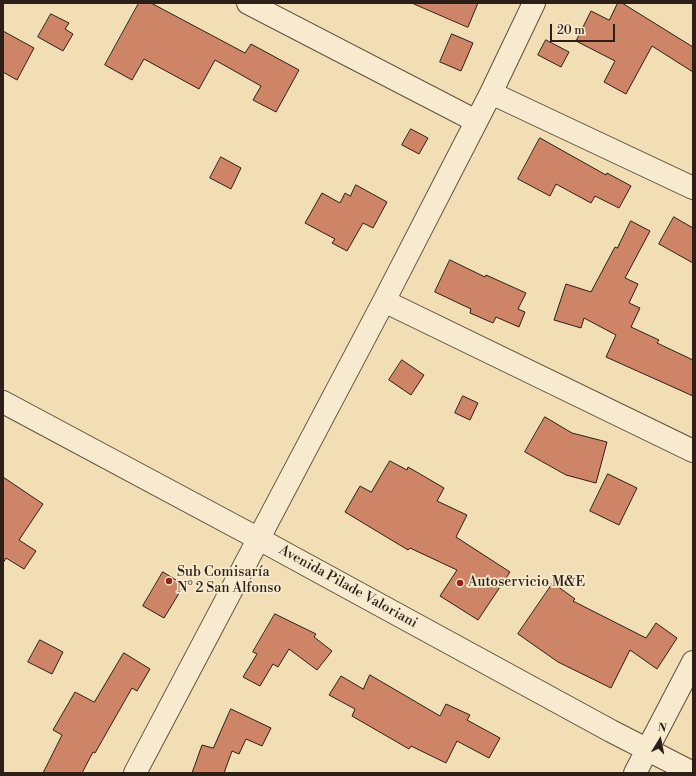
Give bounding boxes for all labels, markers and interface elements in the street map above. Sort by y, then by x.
scale bar [552,16,617,42]
text: 20 m [557,23,585,38]
street label: Avenida Pilade Valoriani [276,542,420,632]
place label: Sub Comisaría N° 2 San Alfonso [177,565,281,598]
place label: Autoservicio M&E [468,575,585,591]
marker: Sub Comisaría N° 2 San Alfonso [164,576,174,586]
marker: Autoservicio M&E [455,578,465,588]
north arrow [640,720,680,760]
text: N [657,721,668,736]

